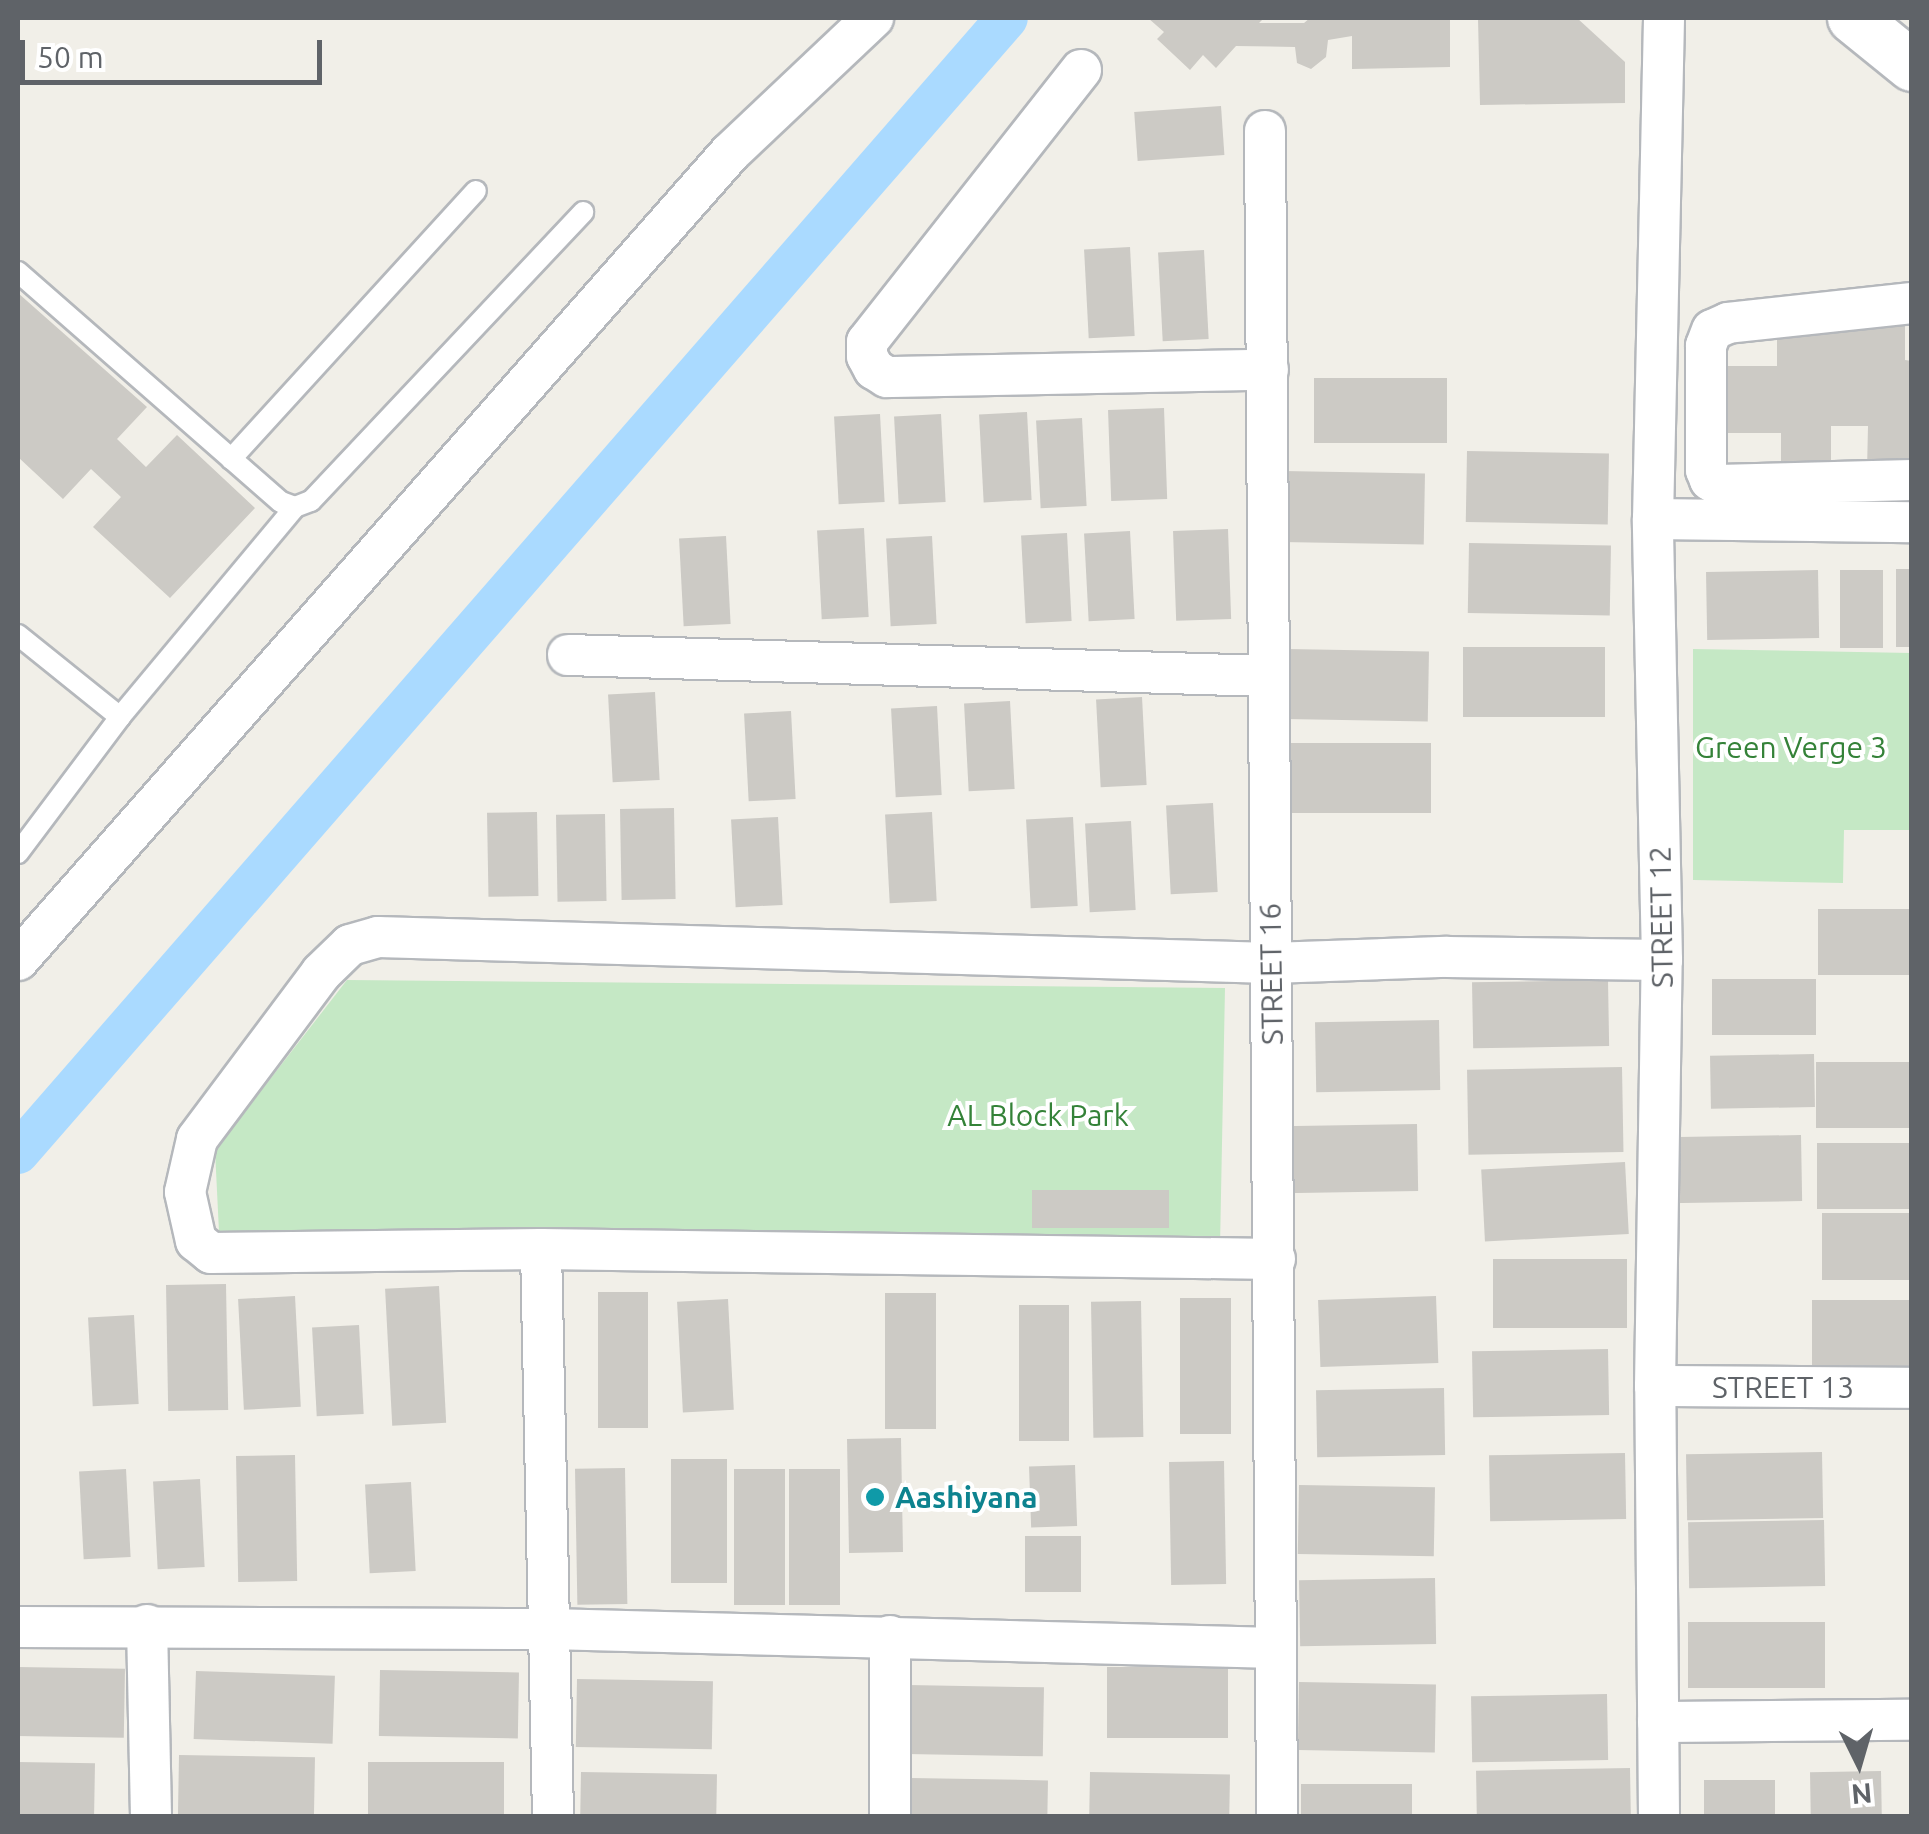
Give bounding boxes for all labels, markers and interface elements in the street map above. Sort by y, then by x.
scale bar [25,20,328,82]
text: 50 m [37,40,104,74]
park label: Green Verge 3 [1695,729,1887,765]
street label: STREET 12 [1642,846,1680,988]
street label: STREET 16 [1252,903,1290,1045]
park label: AL Block Park [947,1097,1129,1133]
street label: STREET 13 [1712,1369,1854,1405]
place label: Aashiyana [895,1479,1038,1515]
marker: Aashiyana [864,1486,886,1508]
north arrow [1809,1714,1909,1814]
text: N [1850,1778,1873,1811]

